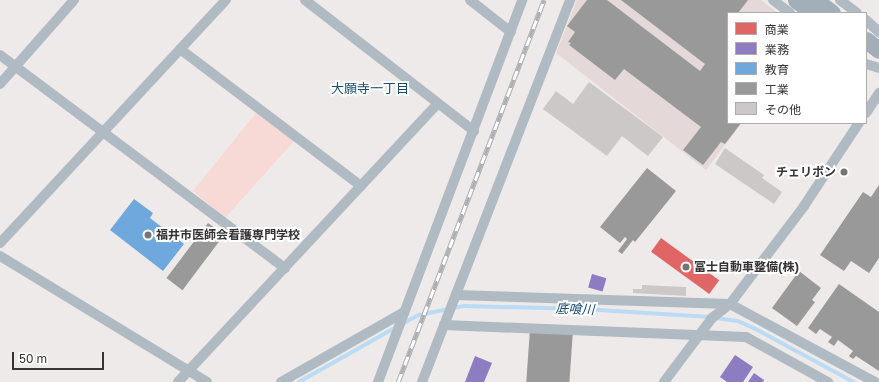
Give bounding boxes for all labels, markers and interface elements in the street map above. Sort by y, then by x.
legend [727,12,867,124]
text: 商業 [765,22,789,37]
text: 業務 [765,42,789,57]
text: 教育 [765,62,789,77]
district label: 大願寺一丁目 [331,80,409,96]
text: 工業 [765,82,789,97]
text: その他 [765,102,801,117]
place label: チェリボン [776,165,836,179]
marker: チェリボン [839,167,849,177]
place label: 福井市医師会看護専門学校 [156,228,300,242]
marker: 福井市医師会看護専門学校 [143,230,153,240]
place label: 冨士自動車整備(株) [694,260,799,274]
marker: 冨士自動車整備(株) [681,262,691,272]
water label: 底喰川 [555,301,595,317]
scale bar [14,344,106,370]
text: 50 m [19,351,47,366]

